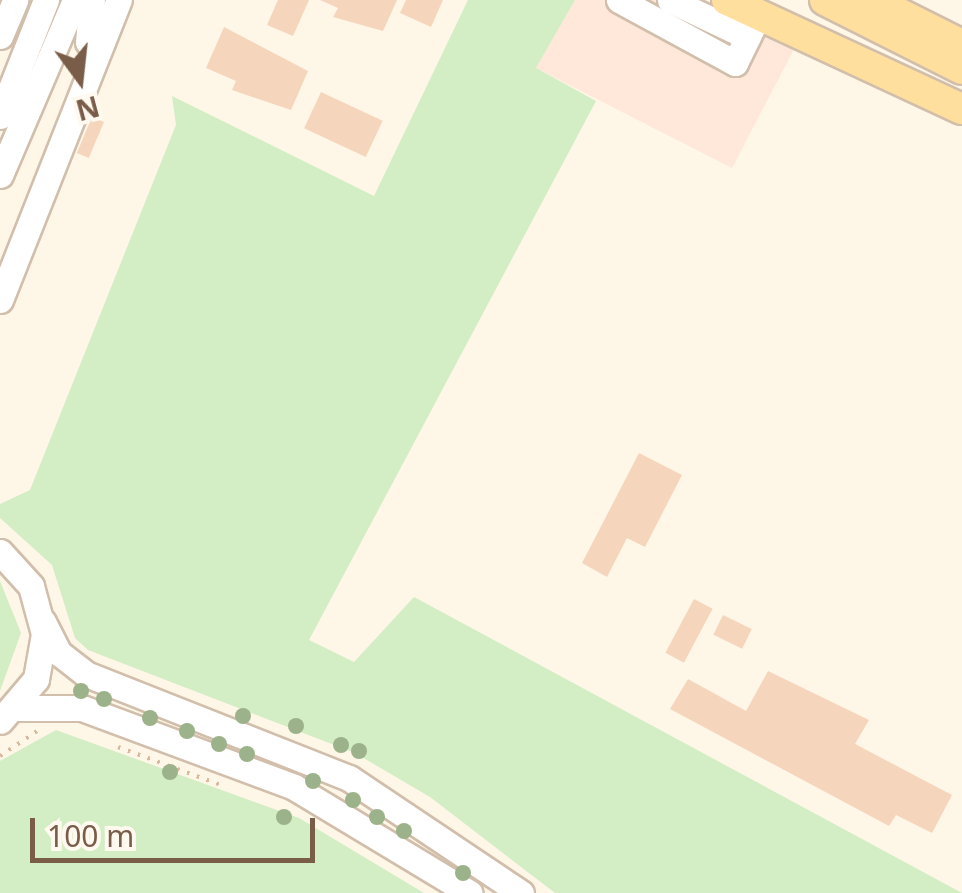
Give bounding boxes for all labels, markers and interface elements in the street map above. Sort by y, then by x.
north arrow [30,30,130,130]
text: N [72,88,104,130]
scale bar [35,798,320,860]
text: 100 m [47,815,134,856]

